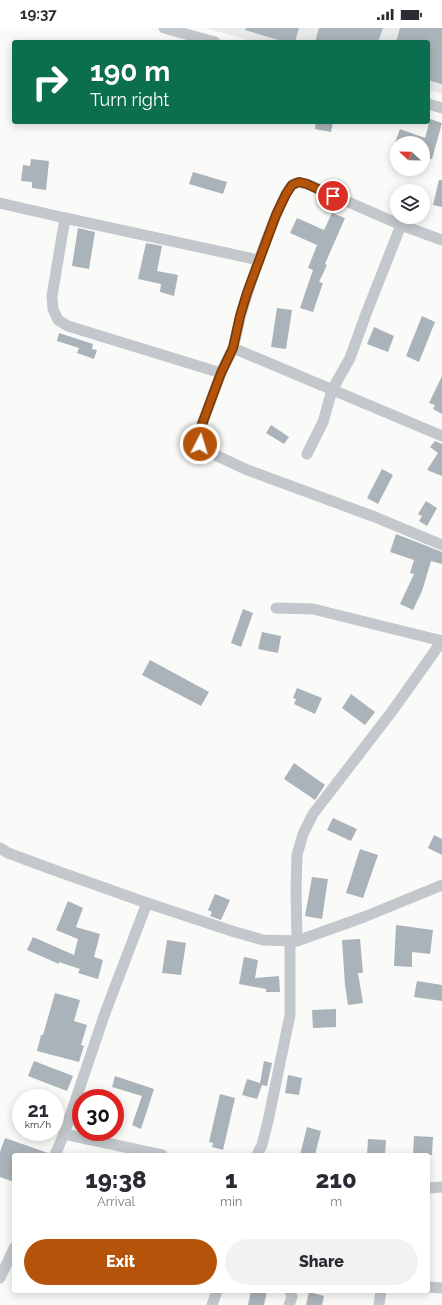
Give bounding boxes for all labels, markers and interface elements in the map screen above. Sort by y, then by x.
text: 19:37 [20,5,57,23]
text: 190 m [90,55,170,88]
icon: right [24,56,76,108]
text: Turn right [90,89,169,110]
north arrow [390,136,430,176]
map controls [390,136,430,224]
pin [316,179,350,213]
button: layers [390,184,430,224]
icon: arrive [322,185,344,207]
position arrow [179,423,221,465]
speed limit sign: 30 [72,1089,124,1141]
text: 21 [27,1098,49,1122]
text: km/h [25,1119,51,1130]
text: 19:38 [85,1165,147,1194]
text: 1 [225,1165,237,1194]
text: 210 [316,1165,357,1194]
text: Arrival [97,1194,135,1209]
text: min [220,1194,242,1209]
text: m [330,1194,342,1209]
button: Exit [24,1239,217,1285]
button: Share [225,1239,418,1285]

